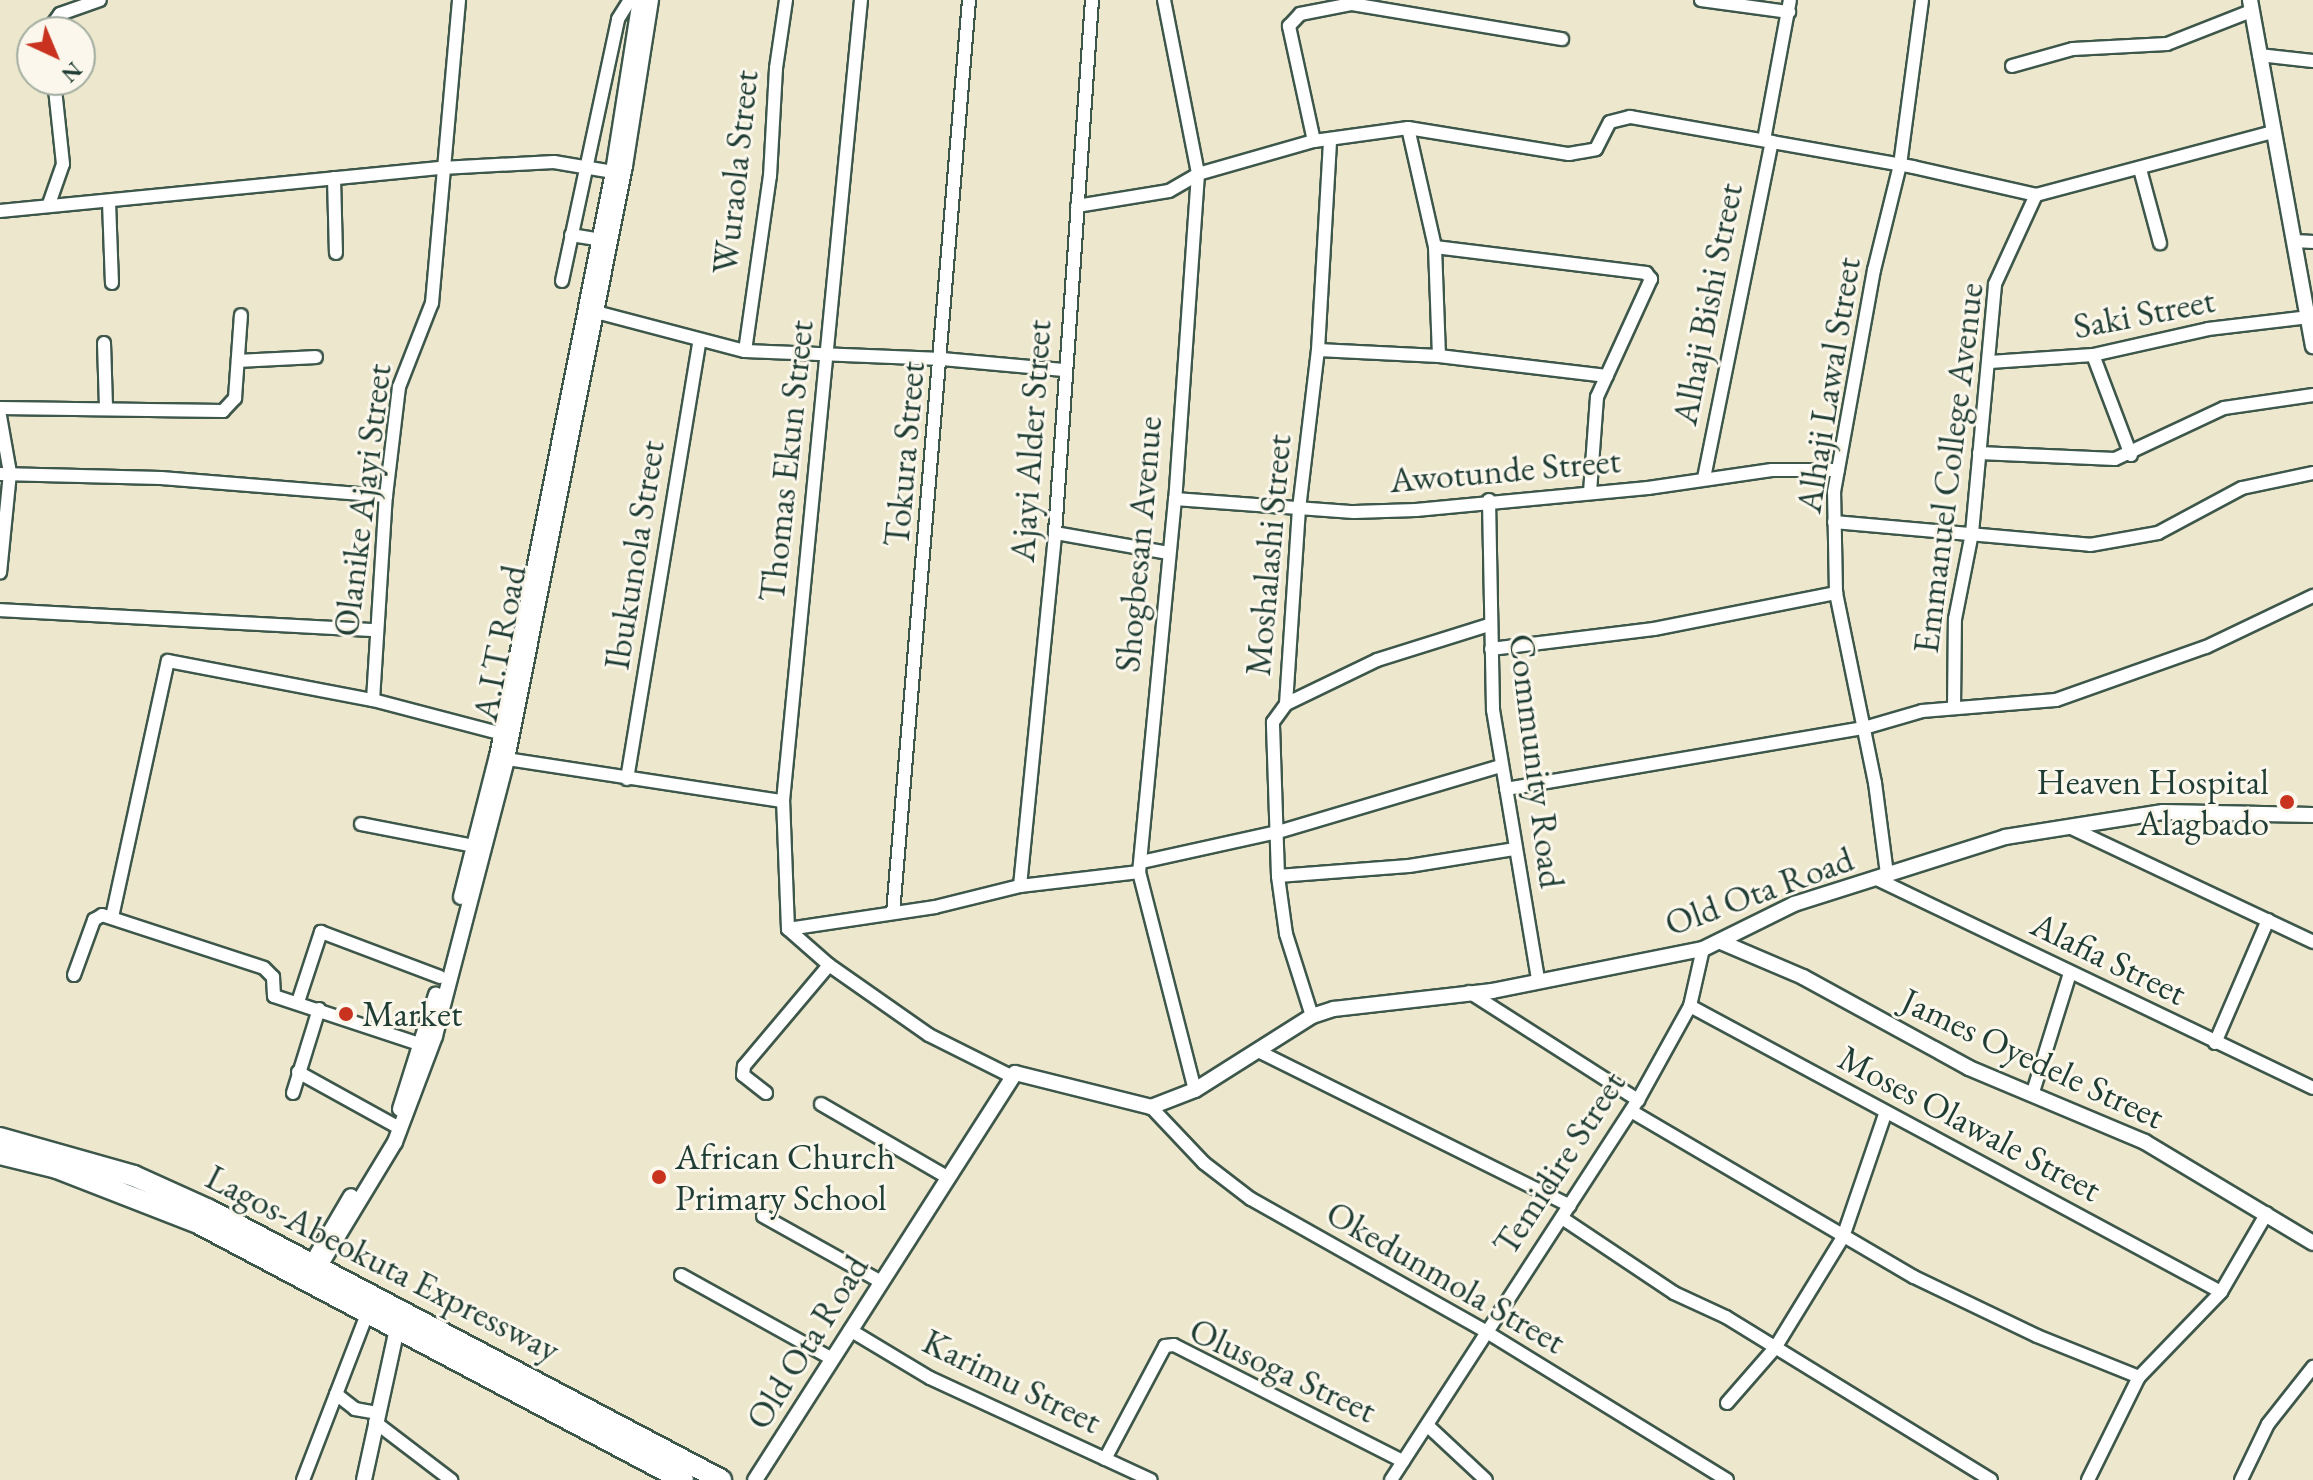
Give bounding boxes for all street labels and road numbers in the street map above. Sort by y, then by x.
street label: Wuraola Street [703,68,767,276]
street label: Alhaji Bishi Street [1662,179,1752,429]
street label: Alhaji Lawal Street [1786,254,1870,516]
street label: Saki Street [2070,278,2218,348]
street label: Emmanuel College Avenue [1904,280,1992,656]
street label: Thomas Ekun Street [750,318,822,604]
street label: Ajayi Alder Street [1000,318,1060,564]
street label: Tokura Street [874,359,934,549]
street label: Olanike Ajayi Street [324,361,400,639]
street label: Shogbesan Avenue [1105,414,1171,674]
street label: Moshalashi Street [1236,432,1300,678]
street label: Ibukunola Street [595,437,673,673]
street label: Awotunde Street [1388,438,1622,502]
street label: A.I.T Road [463,561,535,725]
street label: Community Road [1500,631,1574,891]
street label: Old Ota Road [1659,837,1859,945]
street label: Alafia Street [2024,902,2194,1014]
street label: James Oyedele Street [1895,978,2171,1138]
street label: Moses Olawale Street [1831,1036,2109,1210]
street label: Temidire Street [1484,1063,1634,1263]
street label: Lagos-Abeokuta Expressway [199,1155,567,1371]
street label: Okedunmola Street [1319,1191,1573,1363]
street label: Old Ota Road [736,1247,878,1437]
street label: Olusoga Street [1183,1308,1383,1432]
street label: Karimu Street [916,1319,1108,1443]

